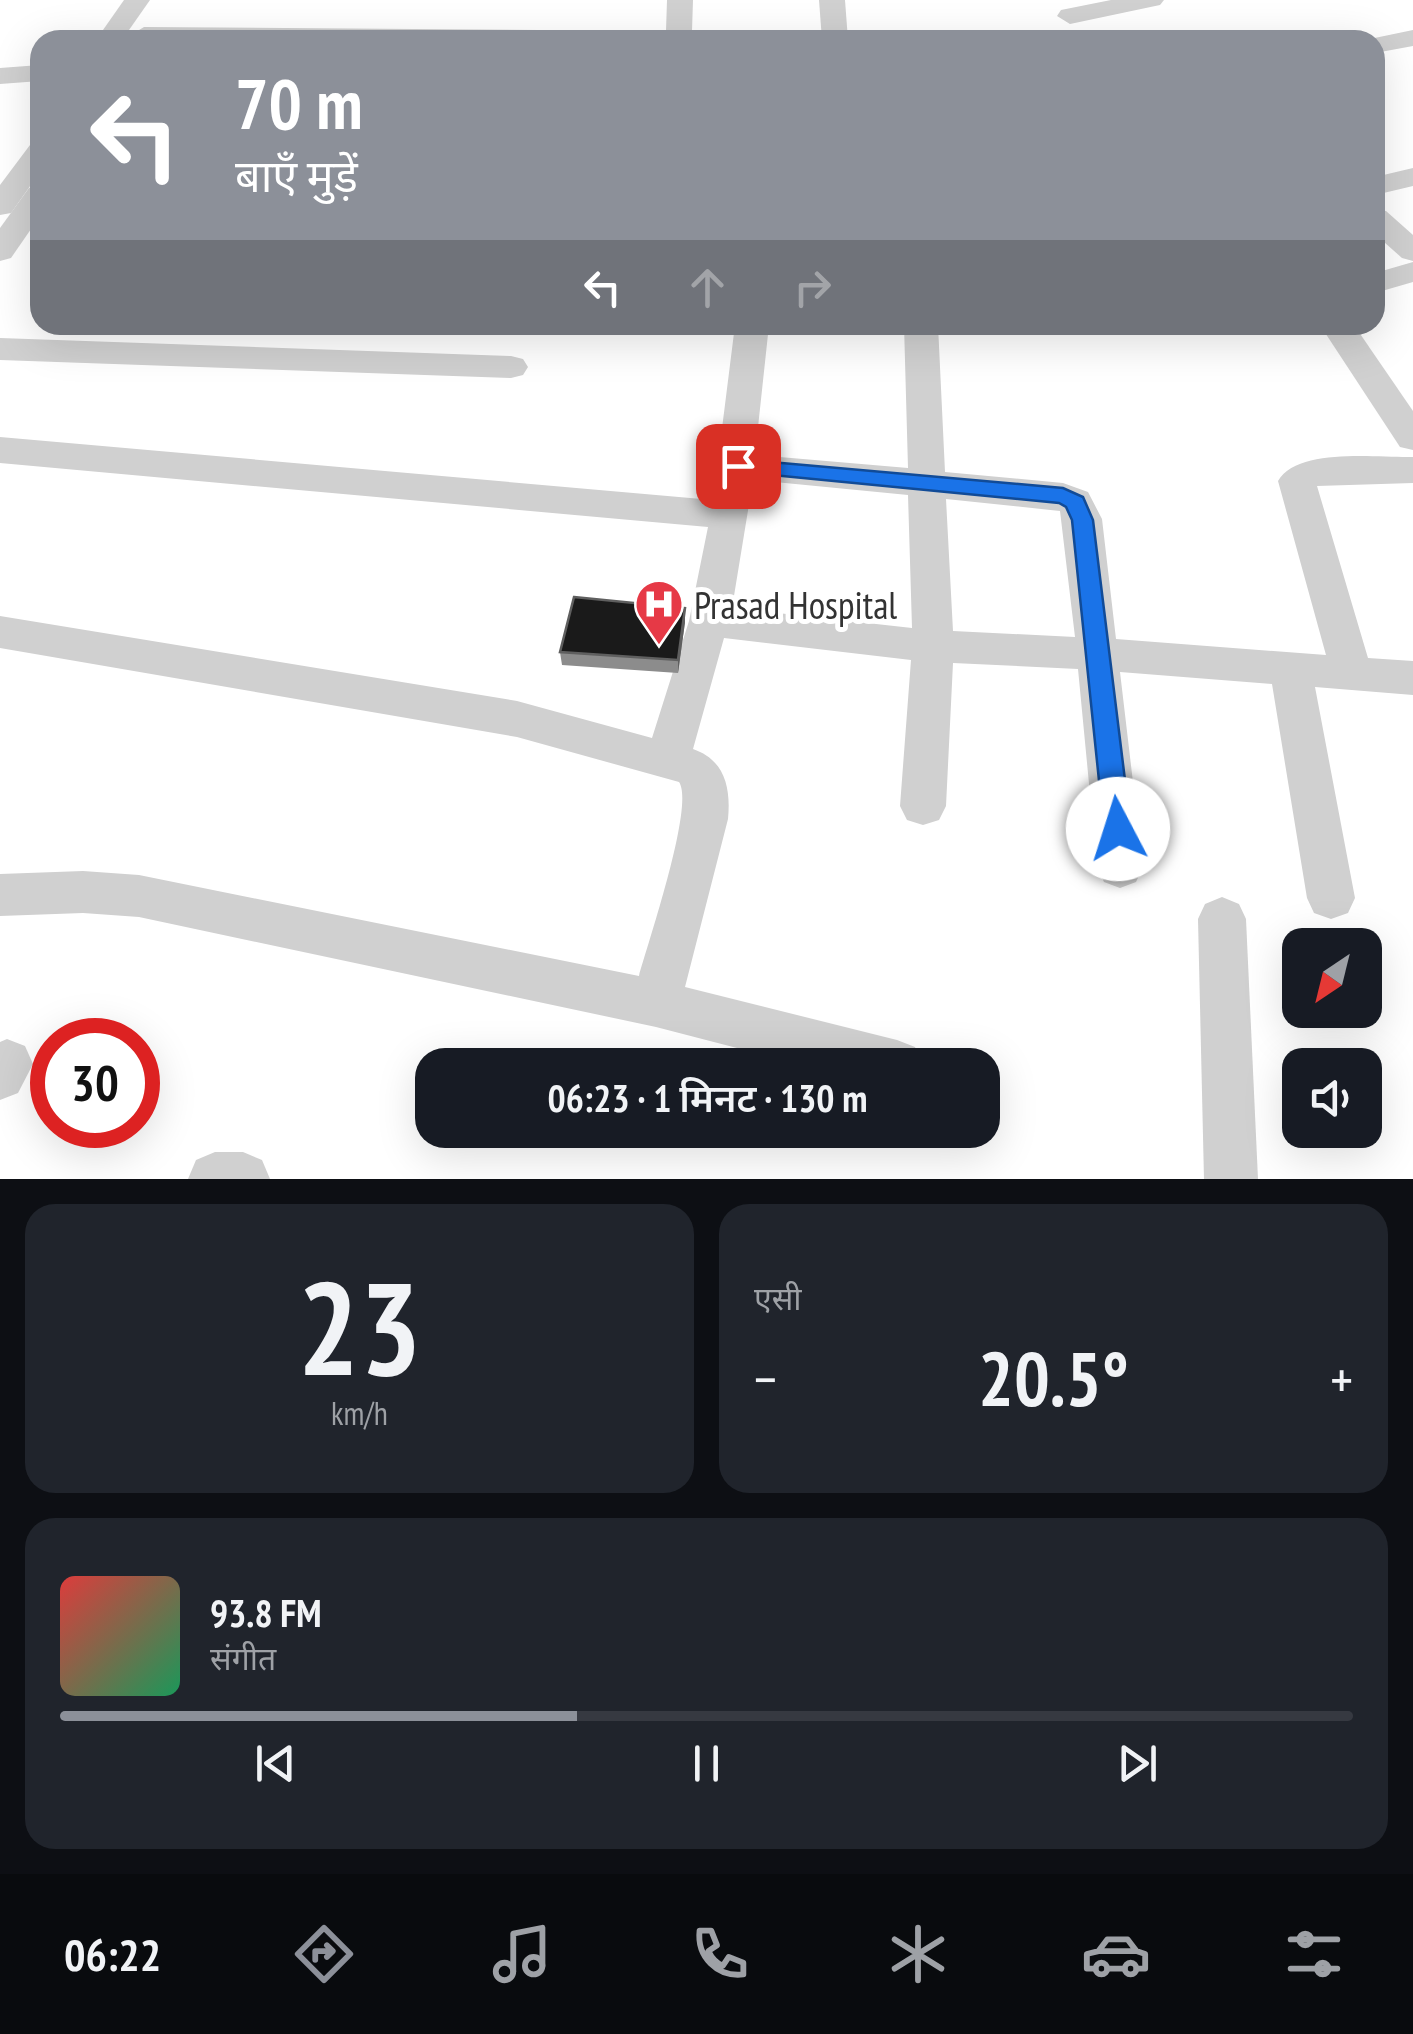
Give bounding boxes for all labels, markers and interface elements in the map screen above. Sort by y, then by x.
text: 70 m [235,58,363,148]
icon: left [70,70,200,200]
text: बाएँ मुड़ें [235,146,358,204]
icon: left [575,260,630,315]
icon: ahead [680,260,735,315]
icon: right [785,260,840,315]
pin [696,424,781,509]
icon: arrive [711,439,766,494]
hospital icon: Prasad Hospital [633,578,685,646]
place label: Prasad Hospital [694,580,897,629]
position arrow [1066,777,1170,881]
north arrow [1282,928,1382,1028]
map controls [1282,928,1382,1148]
speed limit sign: 30 [30,1018,160,1148]
button: sound [1282,1048,1382,1148]
text: 06:23 · 1 मिनट · 130 m [547,1073,868,1122]
text: 23 [297,1243,422,1411]
text: एसी [754,1277,802,1319]
text: 20.5° [978,1330,1129,1427]
text: − [754,1343,777,1414]
text: + [1330,1343,1353,1414]
text: km/h [331,1392,388,1434]
text: 93.8 FM [210,1588,322,1637]
text: संगीत [210,1637,276,1679]
icon: previous [248,1736,303,1791]
icon: pause [679,1736,734,1791]
icon: next [1110,1736,1165,1791]
icon: directions [289,1919,359,1989]
icon: music [487,1919,557,1989]
icon: phone [685,1919,755,1989]
icon: climate [883,1919,953,1989]
icon: car [1081,1919,1151,1989]
icon: filters [1279,1919,1349,1989]
text: 06:22 [64,1925,161,1983]

